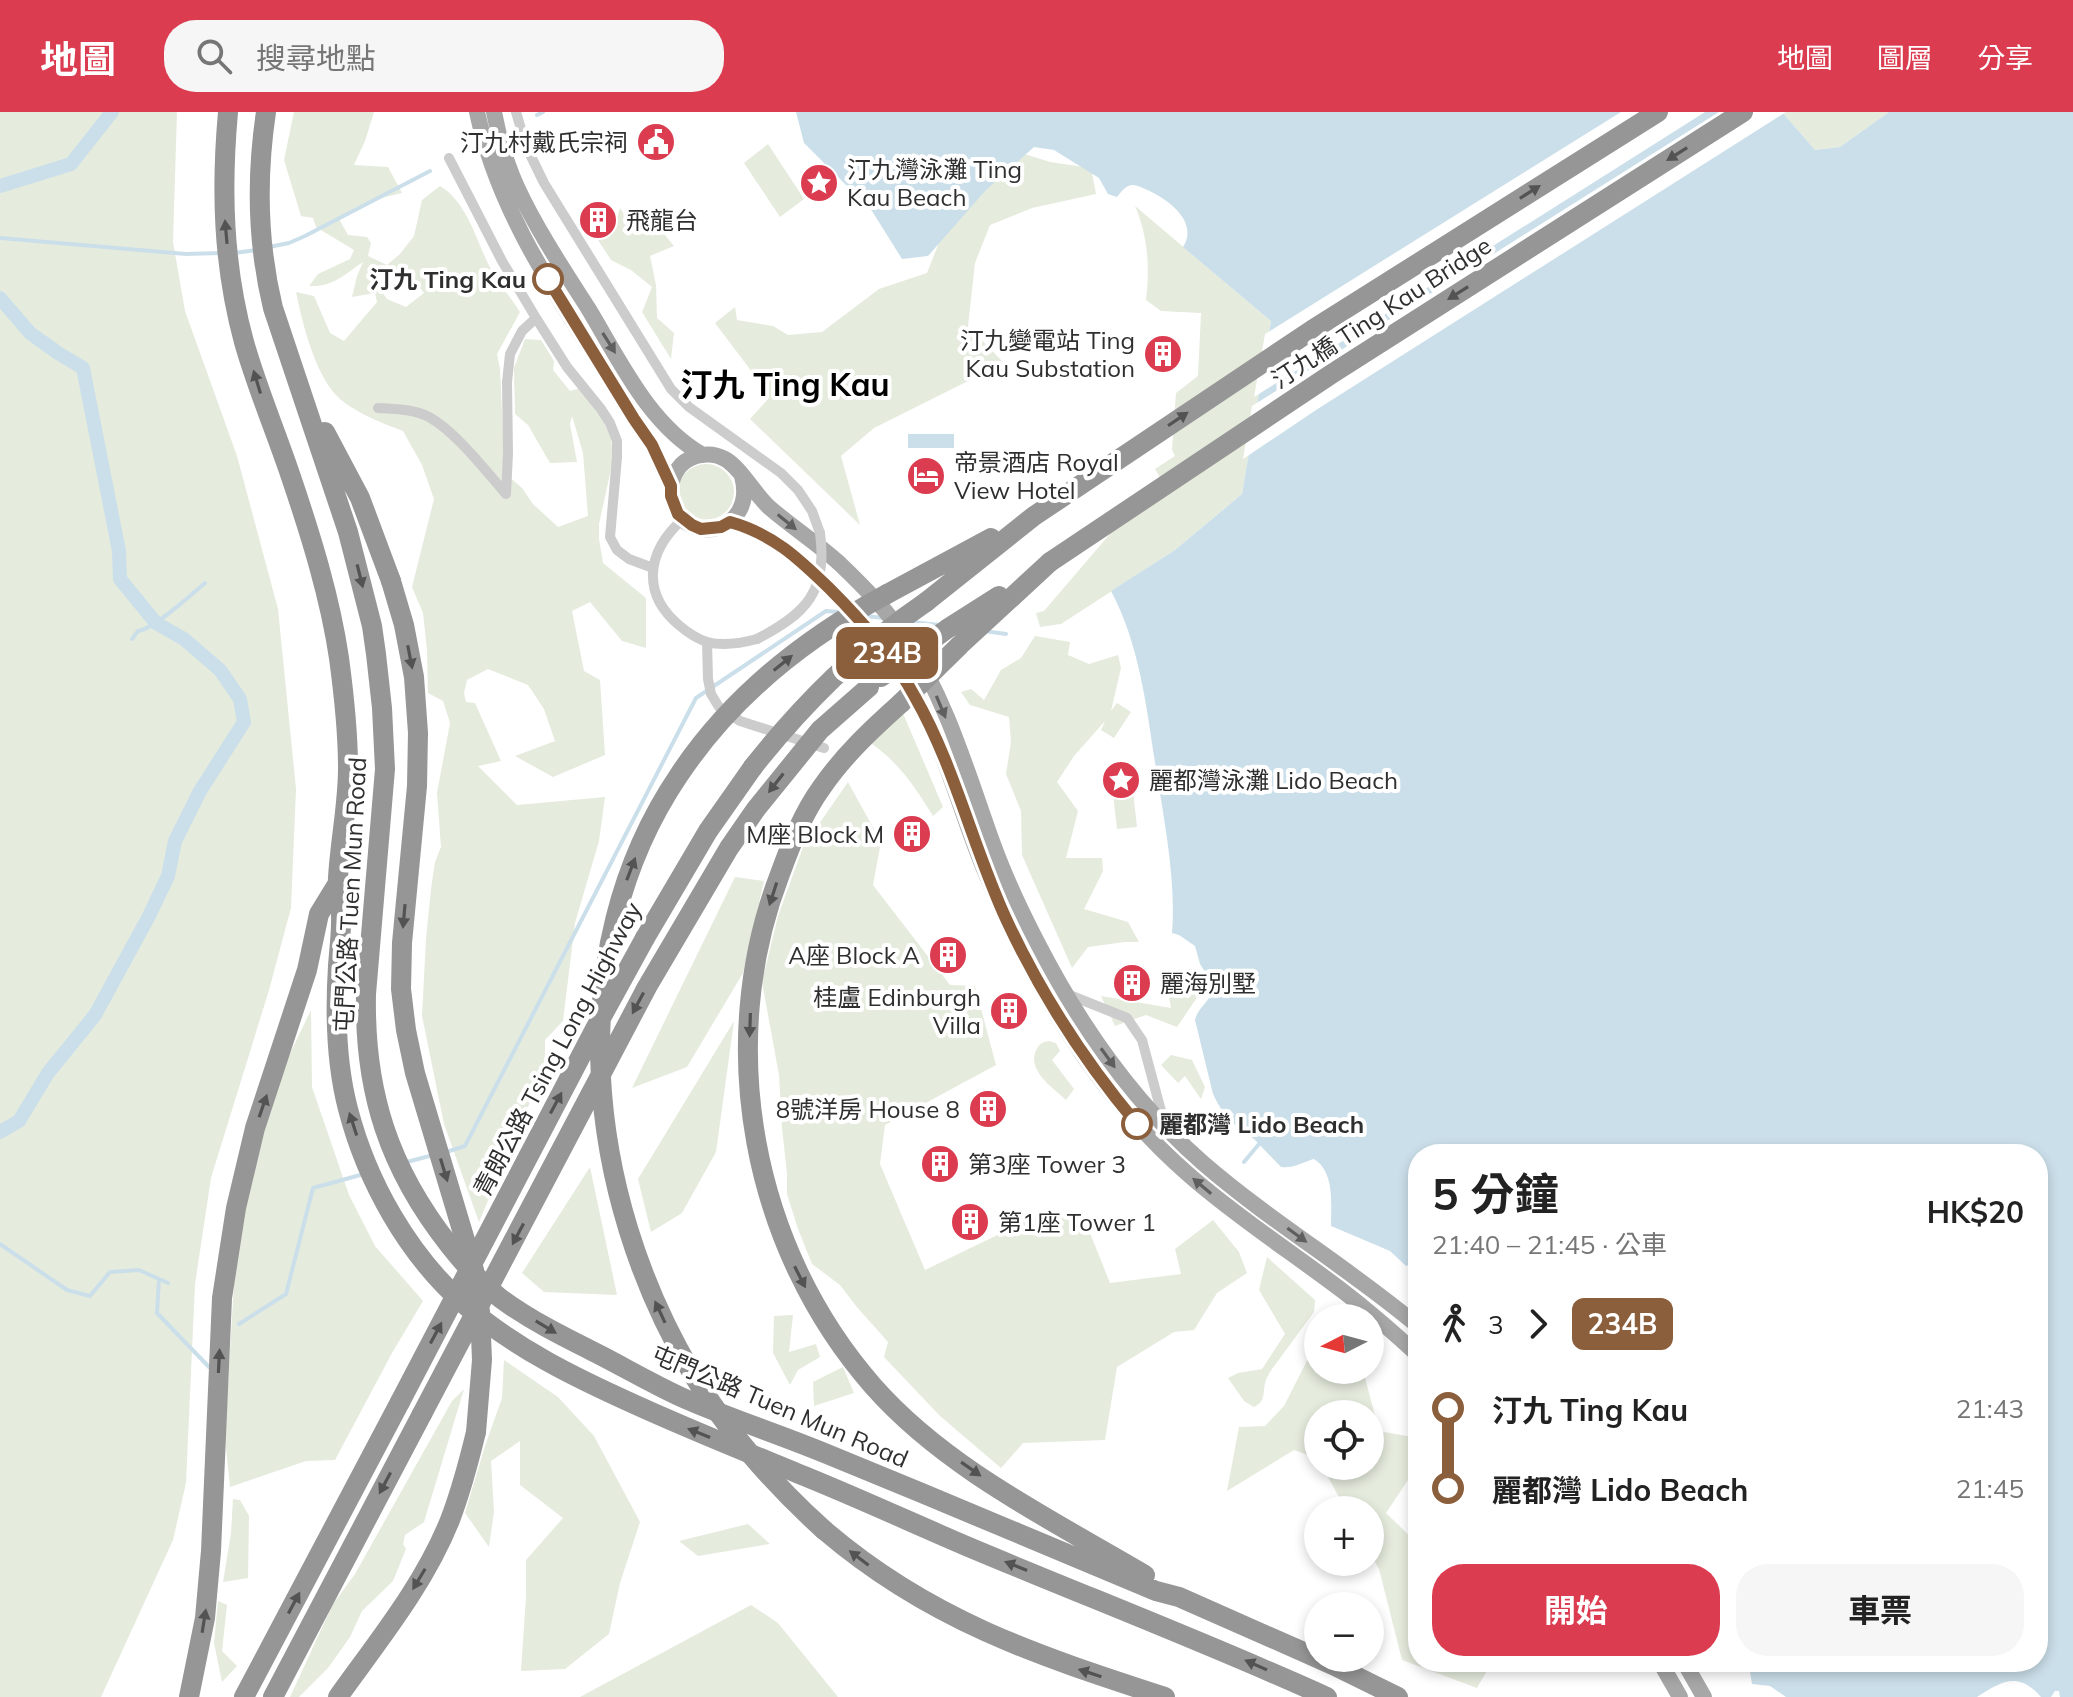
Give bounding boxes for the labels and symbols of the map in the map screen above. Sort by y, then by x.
public building icon: 汀九村戴氏宗祠 [635,121,677,163]
place label: 汀九村戴氏宗祠 [460,127,628,157]
one-way arrow [1667,146,1688,161]
place label: 汀九灣泳灘 Ting Kau Beach [847,154,1022,212]
place icon: 汀九灣泳灘 Ting Kau Beach [798,162,840,204]
one-way arrow [1519,186,1541,200]
building icon: 飛龍台 [577,199,619,241]
place label: 飛龍台 [626,205,698,235]
one-way arrow [219,219,232,244]
street label: 汀九橋 Ting Kau Bridge [1266,230,1496,394]
place label: 汀九 Ting Kau [369,264,526,294]
marker: 汀九 Ting Kau [533,264,563,294]
one-way arrow [1447,286,1469,300]
place label: 汀九變電站 Ting Kau Substation [960,325,1135,383]
one-way arrow [602,332,616,354]
building icon: 汀九變電站 Ting Kau Substation [1142,333,1184,375]
district label: 汀九 Ting Kau [680,364,890,404]
one-way arrow [250,370,262,394]
one-way arrow [1167,412,1189,427]
place label: 帝景酒店 Royal View Hotel [954,447,1119,505]
hotel icon: 帝景酒店 Royal View Hotel [905,455,947,497]
one-way arrow [777,513,797,530]
one-way arrow [354,563,366,588]
line badge: 234B [831,627,943,679]
one-way arrow [404,645,417,670]
one-way arrow [773,654,794,671]
one-way arrow [935,695,948,719]
street label: 屯門公路 Tuen Mun Road [328,756,372,1034]
place icon: 麗都灣泳灘 Lido Beach [1100,759,1142,801]
place label: 麗都灣泳灘 Lido Beach [1149,765,1398,795]
one-way arrow [768,773,785,793]
building icon: M座 Block M [891,813,933,855]
place label: M座 Block M [746,819,884,849]
one-way arrow [625,857,638,881]
one-way arrow [766,882,778,906]
street label: 青朗公路 Tsing Long Highway [467,897,648,1201]
one-way arrow [397,904,410,929]
building icon: A座 Block A [927,934,969,976]
place label: A座 Block A [788,940,920,970]
building icon: 麗海別墅 [1111,962,1153,1004]
place label: 麗海別墅 [1160,968,1256,998]
place label: 桂盧 Edinburgh Villa [813,982,981,1040]
building icon: 桂盧 Edinburgh Villa [988,990,1030,1032]
one-way arrow [632,992,646,1014]
one-way arrow [743,1013,756,1038]
one-way arrow [1100,1048,1116,1069]
building icon: 8號洋房 House 8 [967,1088,1009,1130]
one-way arrow [550,1091,563,1114]
one-way arrow [258,1094,270,1118]
place label: 8號洋房 House 8 [776,1094,960,1124]
marker: 麗都灣 Lido Beach [1122,1109,1152,1139]
place label: 麗都灣 Lido Beach [1159,1109,1364,1139]
one-way arrow [347,1112,359,1136]
building icon: 第3座 Tower 3 [919,1143,961,1185]
place label: 第3座 Tower 3 [968,1149,1126,1179]
one-way arrow [438,1158,451,1182]
one-way arrow [1193,1178,1213,1195]
building icon: 第1座 Tower 1 [949,1201,991,1243]
place label: 第1座 Tower 1 [998,1207,1156,1237]
one-way arrow [512,1222,525,1245]
one-way arrow [1287,1226,1308,1242]
one-way arrow [793,1266,807,1288]
one-way arrow [653,1301,667,1324]
north arrow [1304,1304,1384,1384]
one-way arrow [535,1320,557,1334]
one-way arrow [429,1322,442,1345]
street label: 屯門公路 Tuen Mun Road [647,1338,913,1474]
one-way arrow [213,1348,226,1373]
one-way arrow [687,1426,711,1439]
one-way arrow [960,1461,981,1476]
one-way arrow [379,1472,392,1495]
one-way arrow [849,1550,869,1566]
one-way arrow [1004,1559,1028,1572]
one-way arrow [412,1568,426,1590]
one-way arrow [287,1592,300,1615]
one-way arrow [198,1608,211,1633]
one-way arrow [1244,1659,1268,1672]
one-way arrow [1078,1666,1102,1678]

